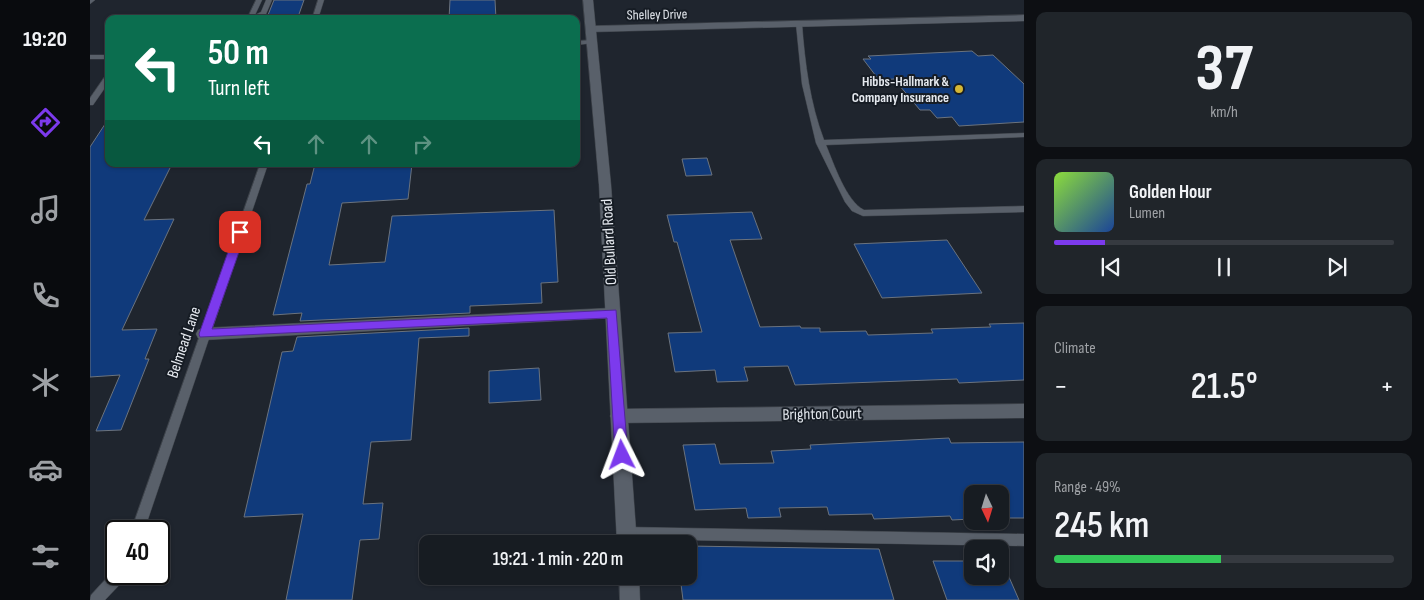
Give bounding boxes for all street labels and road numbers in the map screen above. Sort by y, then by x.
street label: Shelley Drive [627,5,687,24]
street label: Old Bullard Road [598,198,621,285]
street label: Belmead Lane [163,304,205,381]
street label: Brighton Court [782,404,862,425]

